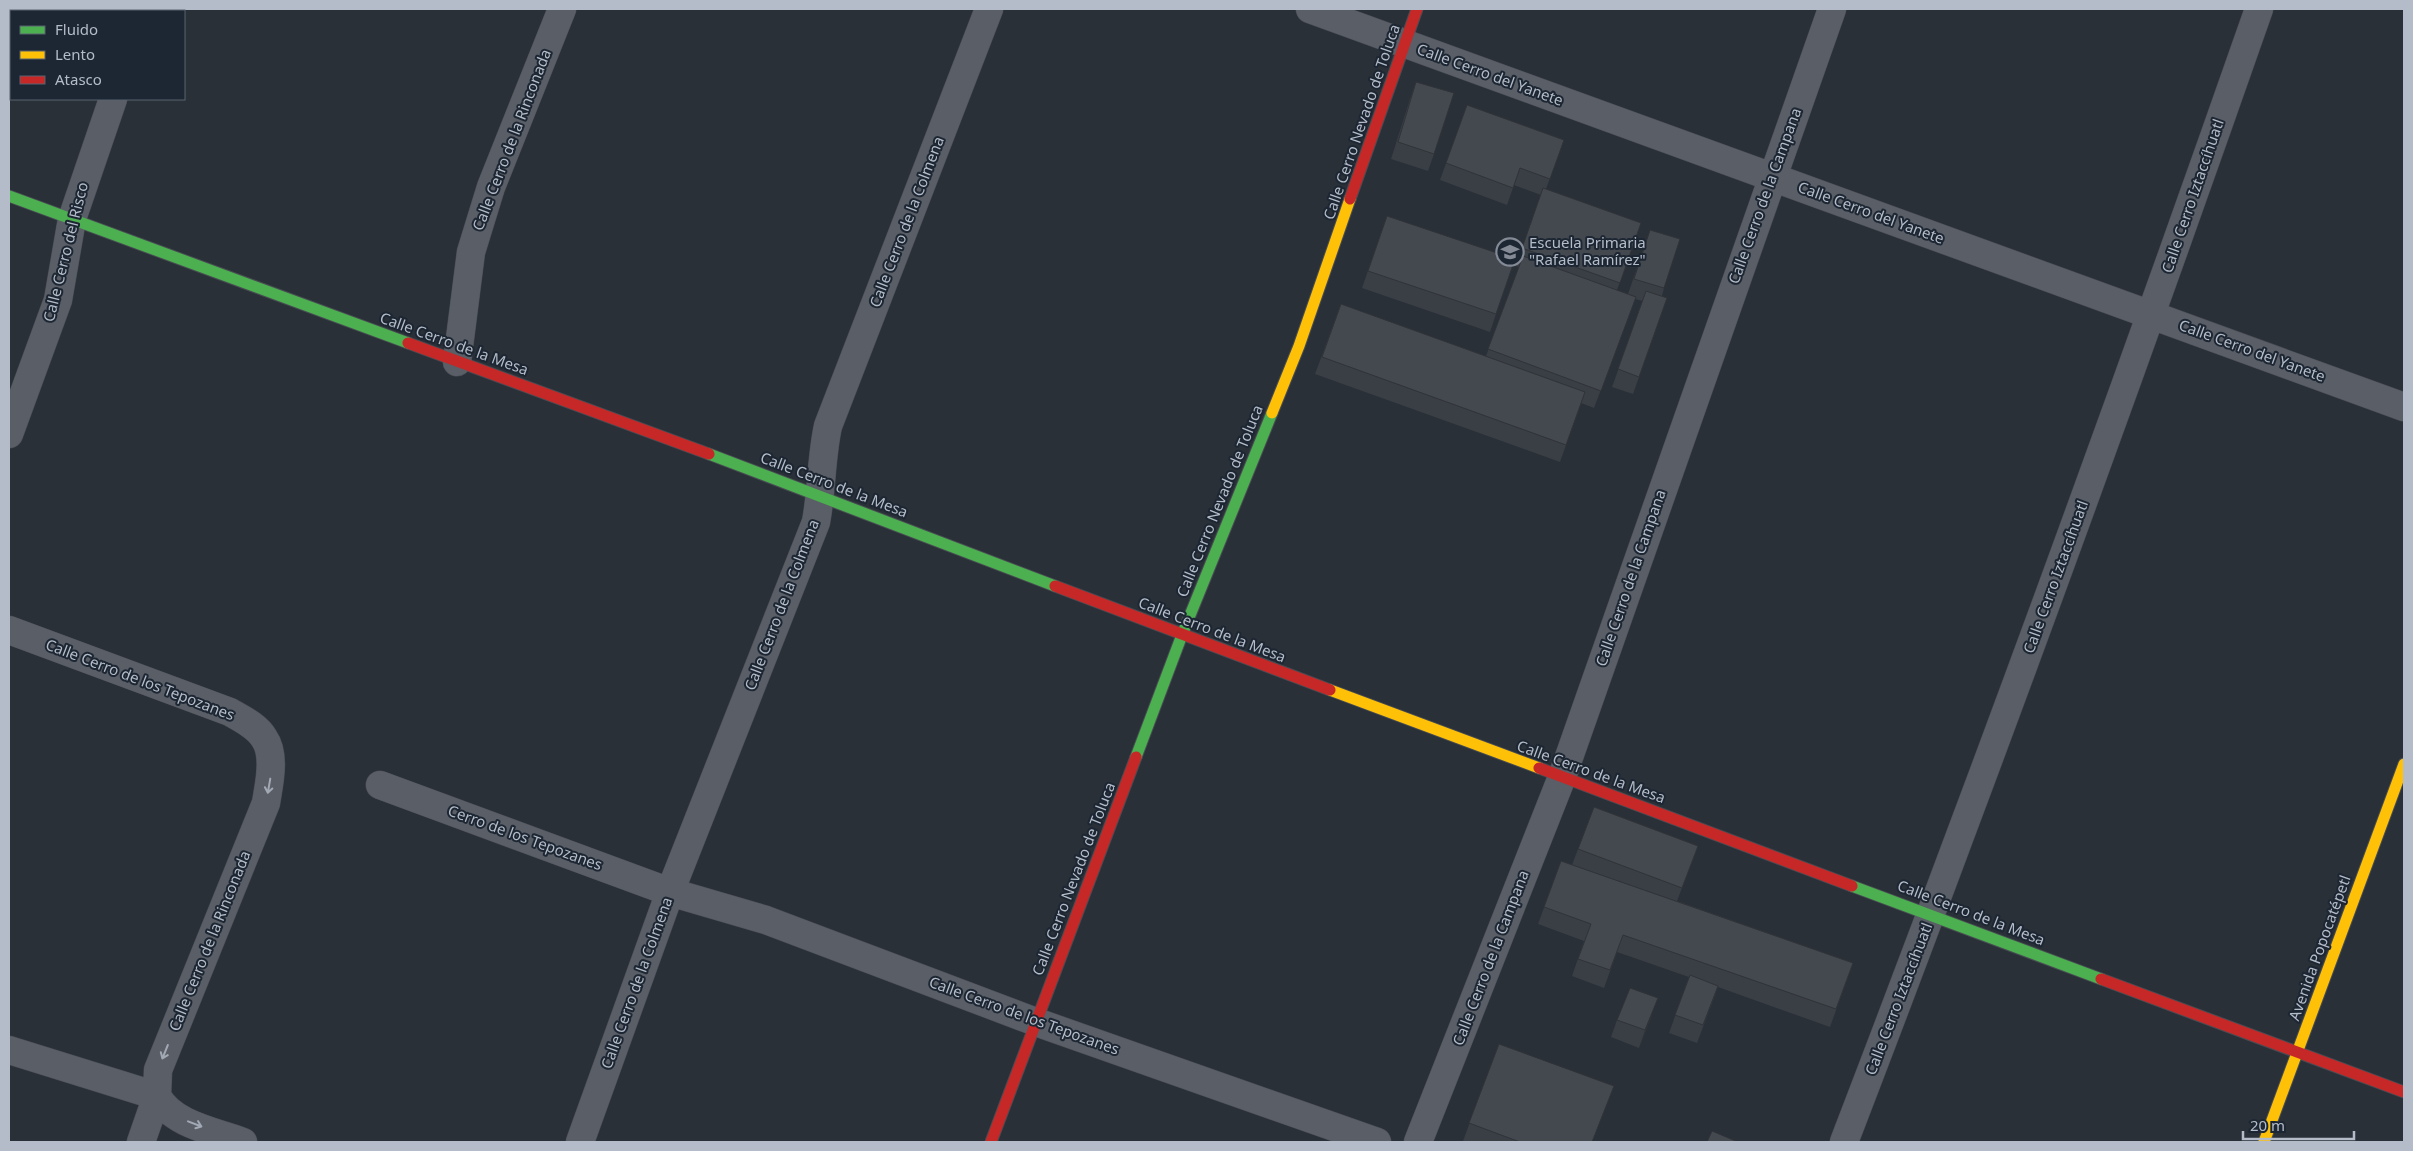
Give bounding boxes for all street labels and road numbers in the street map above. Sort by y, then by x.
street label: Calle Cerro Nevado de Toluca [1318,21,1404,222]
street label: Calle Cerro del Yanete [1414,38,1566,110]
street label: Calle Cerro de la Rinconada [467,46,555,233]
street label: Calle Cerro de la Campana [1723,105,1805,286]
street label: Calle Cerro Iztaccíhuatl [2156,116,2228,275]
street label: Calle Cerro de la Colmena [864,133,948,310]
street label: Calle Cerro del Yanete [1795,176,1947,248]
street label: Calle Cerro del Risco [38,180,92,324]
street label: Calle Cerro de la Mesa [377,307,531,379]
street label: Calle Cerro del Yanete [2176,314,2328,386]
street label: Calle Cerro Nevado de Toluca [1171,402,1267,600]
street label: Calle Cerro de la Mesa [758,447,911,521]
street label: Calle Cerro de la Campana [1590,486,1670,669]
street label: Calle Cerro Iztaccíhuatl [2018,497,2092,656]
street label: Calle Cerro de la Colmena [739,516,823,693]
street label: Calle Cerro de la Mesa [1136,592,1289,666]
street label: Calle Cerro de los Tepozanes [43,634,238,724]
street label: Calle Cerro de la Mesa [1514,735,1668,807]
street label: Calle Cerro Nevado de Toluca [1027,779,1119,978]
street label: Cerro de los Tepozanes [445,800,605,874]
street label: Calle Cerro de la Rinconada [164,847,254,1034]
street label: Calle Cerro de la Campana [1447,867,1533,1048]
street label: Avenida Popocatépetl [2283,872,2355,1023]
street label: Calle Cerro de la Mesa [1895,875,2048,949]
street label: Calle Cerro de la Colmena [596,894,676,1071]
street label: Calle Cerro Iztaccíhuatl [1860,920,1936,1078]
street label: Calle Cerro de los Tepozanes [927,971,1122,1059]

